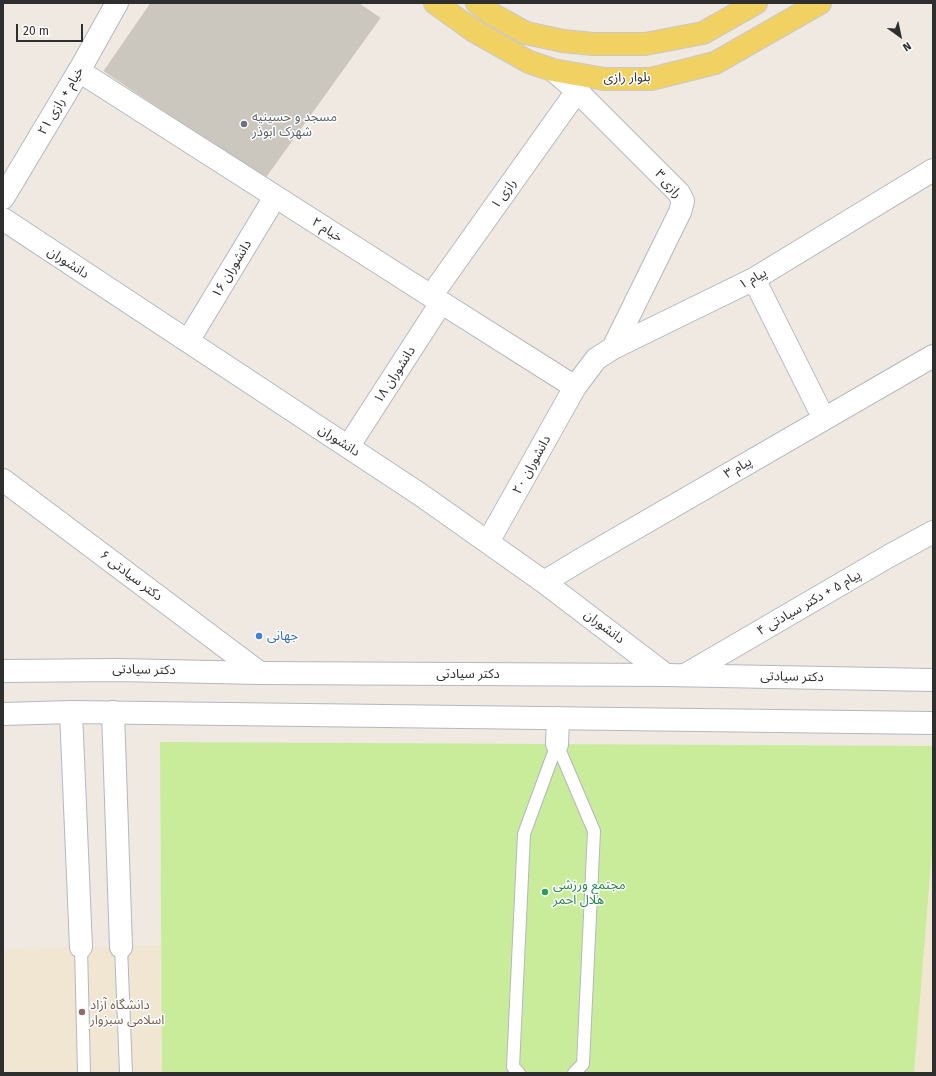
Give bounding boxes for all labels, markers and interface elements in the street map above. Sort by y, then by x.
scale bar [18,16,85,42]
north arrow [880,16,920,56]
text: 20 m [23,24,49,38]
text: N [900,39,913,54]
street label: خیام + رازی ۲۱ [35,64,87,138]
street label: بلوار رازی [603,70,651,86]
place label: مسجد و حسینیه شهرک ابوذر [252,109,337,140]
marker: مسجد و حسینیه شهرک ابوذر [239,119,249,129]
street label: رازی ۳ [651,166,685,202]
street label: رازی ۱ [488,176,520,212]
street label: خیام ۲ [309,214,345,246]
street label: دانشوران ۱۶ [209,237,255,301]
street label: دانشوران [44,244,92,282]
street label: پیام ۱ [736,265,770,293]
street label: دانشوران ۱۸ [371,344,419,406]
street label: دانشوران [315,422,363,460]
street label: دانشوران ۲۰ [509,433,555,497]
street label: پیام ۳ [721,454,755,482]
street label: دکتر سیادتی ۶ [97,547,165,605]
street label: پیام ۵ + دکتر سیادتی ۴ [754,567,864,639]
street label: دانشوران [581,607,627,647]
place label: جهانی [267,628,298,644]
marker: جهانی [254,631,264,641]
street label: دکتر سیادتی [112,662,176,678]
street label: دکتر سیادتی [436,666,500,682]
street label: دکتر سیادتی [760,669,824,685]
place label: مجتمع ورزشی هلال احمر [553,877,626,908]
marker: مجتمع ورزشی هلال احمر [540,887,550,897]
place label: دانشگاه آزاد اسلامی سبزوار [90,997,164,1028]
marker: دانشگاه آزاد اسلامی سبزوار [77,1007,87,1017]

